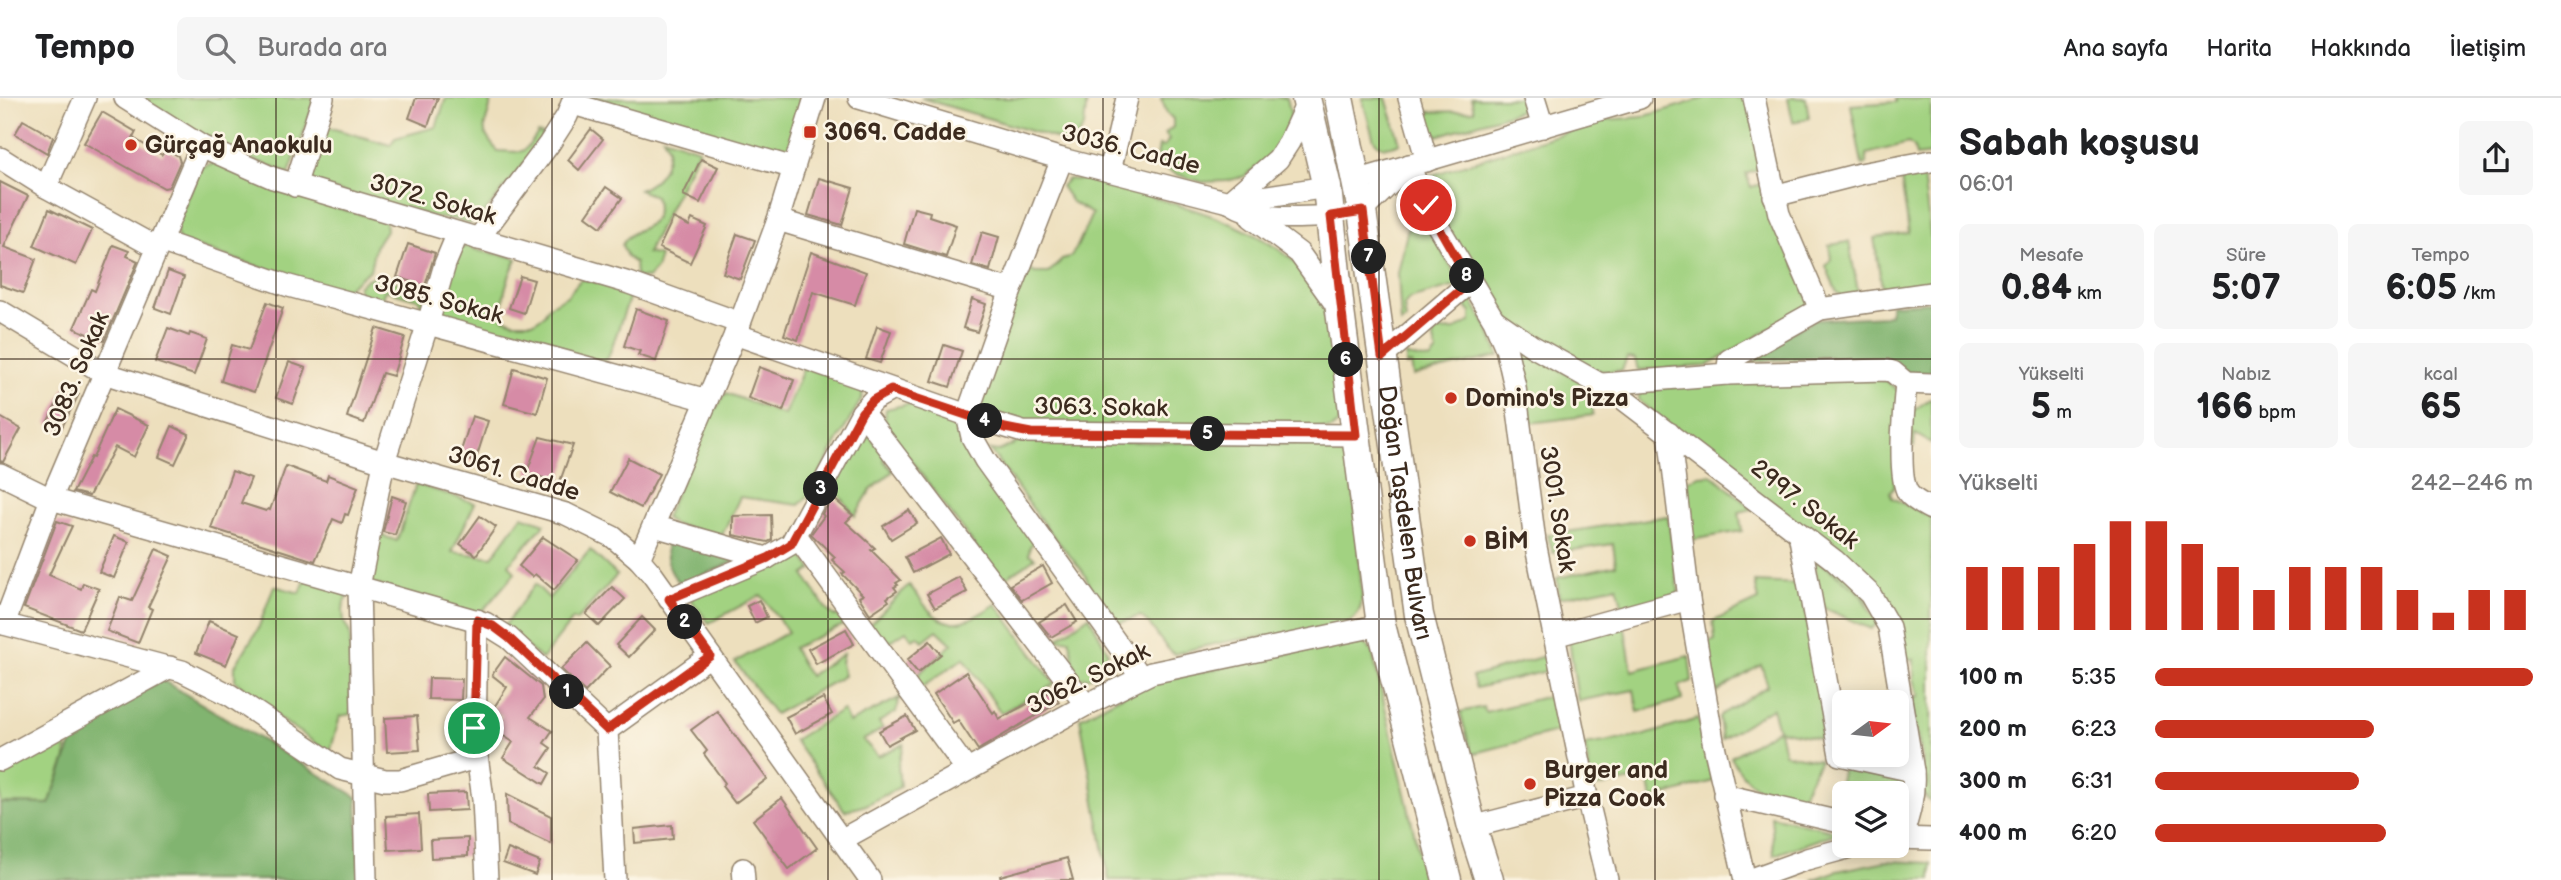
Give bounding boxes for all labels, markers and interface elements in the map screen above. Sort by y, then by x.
search box [177,17,667,80]
text: Tempo [35,28,135,68]
icon: search [201,29,239,67]
text: Burada ara [257,33,388,64]
text: Ana sayfa [2064,34,2168,63]
text: Harita [2206,34,2272,63]
text: Hakkında [2310,34,2411,63]
text: İletişim [2449,34,2526,63]
place label: 3069. Cadde [824,118,966,147]
street label: 3036. Cadde [1059,118,1203,181]
text: Sabah koşusu [1959,121,2200,166]
button: share [2459,121,2533,195]
marker: 3069. Cadde [802,124,818,140]
place label: Gürçağ Anaokulu [145,131,332,160]
marker: Gürçağ Anaokulu [123,137,139,153]
street label: 3072. Sokak [366,168,500,231]
text: 06:01 [1959,170,2014,198]
pin [1396,175,1456,235]
icon: check [1407,186,1445,224]
pin: 7 [1352,240,1386,274]
text: Mesafe [2019,244,2083,267]
text: Süre [2226,244,2266,267]
text: Tempo [2412,244,2470,267]
text: 7 [1363,245,1374,268]
pin: 8 [1450,258,1484,294]
text: 8 [1461,264,1472,287]
text: 0.84 [2001,267,2072,310]
text: 5:07 [2211,267,2281,310]
text: 6:05 [2385,267,2457,310]
street label: 3085. Sokak [371,268,507,331]
text: km [2072,282,2102,305]
text: /km [2457,282,2496,305]
street label: 3083. Sokak [37,307,116,441]
pin: 6 [1328,342,1364,378]
text: 6 [1340,348,1351,371]
text: Yükselti [2019,363,2084,386]
text: Nabız [2221,363,2271,386]
text: kcal [2424,363,2458,386]
street label: Doğan Taşdelen Bulvarı [1372,384,1439,643]
place label: Domino's Pizza [1465,384,1629,413]
text: 5 [2031,386,2051,429]
text: 166 [2196,386,2253,429]
text: 65 [2420,386,2461,429]
marker: Domino's Pizza [1443,390,1459,406]
street label: 3063. Sokak [1034,392,1168,423]
text: m [2051,401,2072,424]
text: bpm [2253,401,2296,424]
pin: 4 [968,404,1002,438]
text: 4 [979,409,990,432]
pin: 5 [1190,416,1226,452]
text: 5 [1202,422,1213,445]
street label: 3061. Cadde [444,440,583,507]
street label: 3001. Sokak [1533,444,1582,575]
street label: 2997. Sokak [1745,453,1865,556]
text: Yükselti [1959,469,2038,497]
text: 242–246 m [2410,469,2533,497]
pin: 3 [804,472,838,506]
text: 3 [815,477,826,500]
place label: BİM [1484,525,1529,556]
marker: BİM [1462,533,1478,549]
pin: 2 [668,604,702,640]
text: 2 [679,610,690,633]
street label: 3062. Sokak [1022,636,1155,721]
text: 100 m [1959,663,2023,691]
text: 5:35 [2071,663,2116,691]
pin: 1 [550,674,584,710]
text: 1 [563,680,571,703]
north arrow [1832,690,1909,766]
map controls [1832,690,1909,858]
pin [444,698,504,758]
icon: arrive [455,709,493,747]
text: 200 m [1959,715,2027,743]
text: 6:23 [2071,715,2117,743]
place label: Burger and Pizza Cook [1544,756,1668,813]
text: 300 m [1959,767,2027,795]
text: 6:31 [2071,767,2113,795]
marker: Burger and Pizza Cook [1522,776,1538,792]
button: layers [1832,781,1909,858]
text: 400 m [1959,819,2027,847]
text: 6:20 [2071,819,2117,847]

